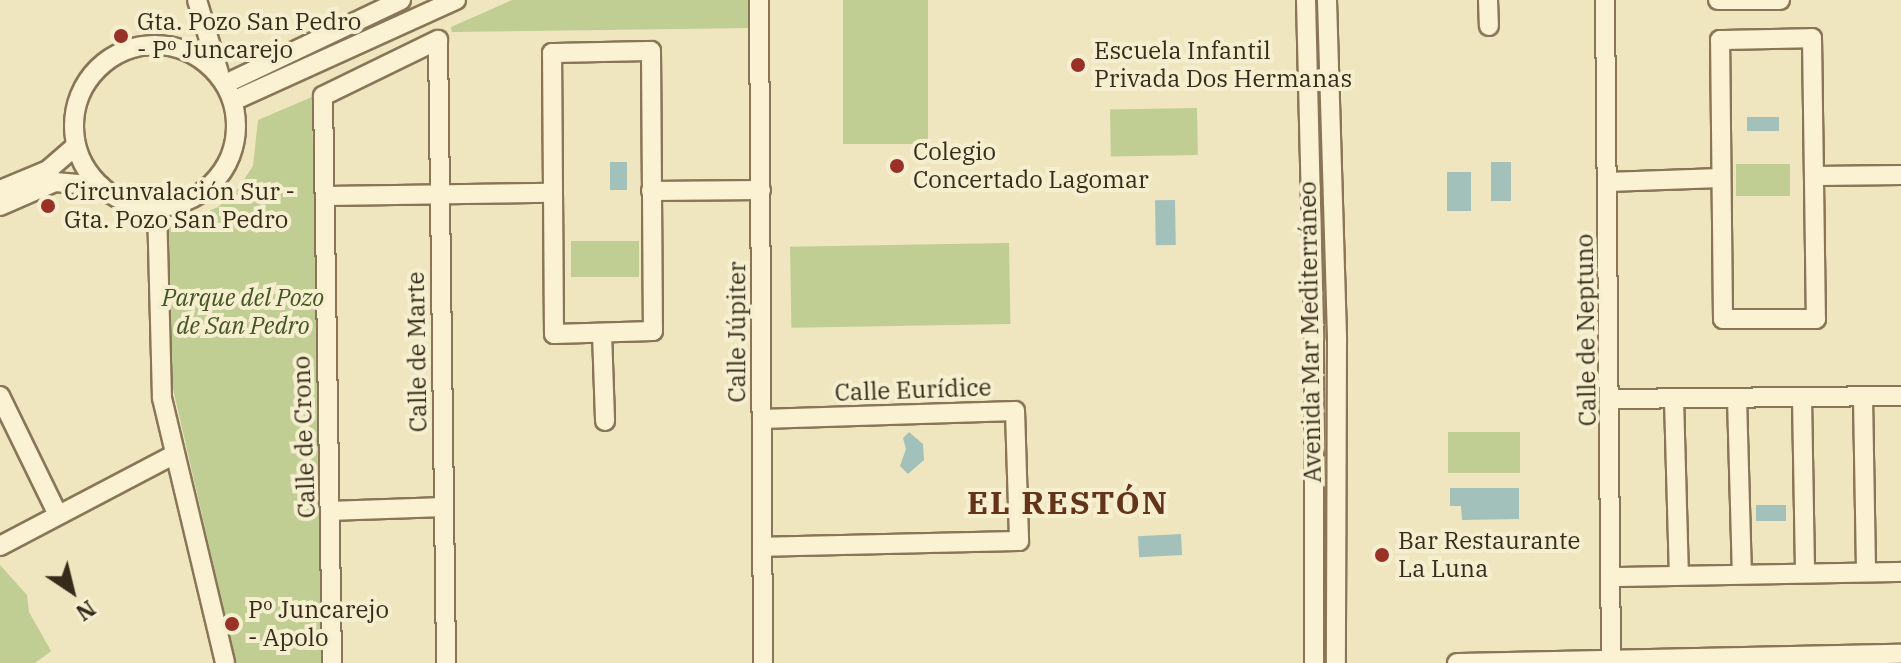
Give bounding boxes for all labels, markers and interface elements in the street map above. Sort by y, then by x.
place label: Gta. Pozo San Pedro - Pº Juncarejo [137,8,361,64]
marker: Gta. Pozo San Pedro - Pº Juncarejo [112,27,130,45]
place label: Escuela Infantil Privada Dos Hermanas [1094,37,1352,93]
marker: Escuela Infantil Privada Dos Hermanas [1069,56,1087,74]
place label: Colegio Concertado Lagomar [913,138,1149,194]
marker: Colegio Concertado Lagomar [888,157,906,175]
place label: Circunvalación Sur - Gta. Pozo San Pedro [64,178,295,234]
street label: Avenida Mar Mediterráneo [1293,181,1327,483]
marker: Circunvalación Sur - Gta. Pozo San Pedro [39,197,57,215]
street label: Calle de Neptuno [1570,233,1602,427]
street label: Calle Júpiter [723,261,751,403]
street label: Calle de Marte [401,271,433,433]
park label: Parque del Pozo de San Pedro [162,284,324,340]
street label: Calle de Crono [287,355,321,519]
street label: Calle Eurídice [834,373,992,407]
district label: EL RESTÓN [967,483,1169,521]
place label: Bar Restaurante La Luna [1398,527,1580,583]
marker: Bar Restaurante La Luna [1373,546,1391,564]
north arrow [32,551,112,631]
text: N [71,594,101,628]
place label: Pº Juncarejo - Apolo [248,596,389,652]
marker: Pº Juncarejo - Apolo [223,615,241,633]

